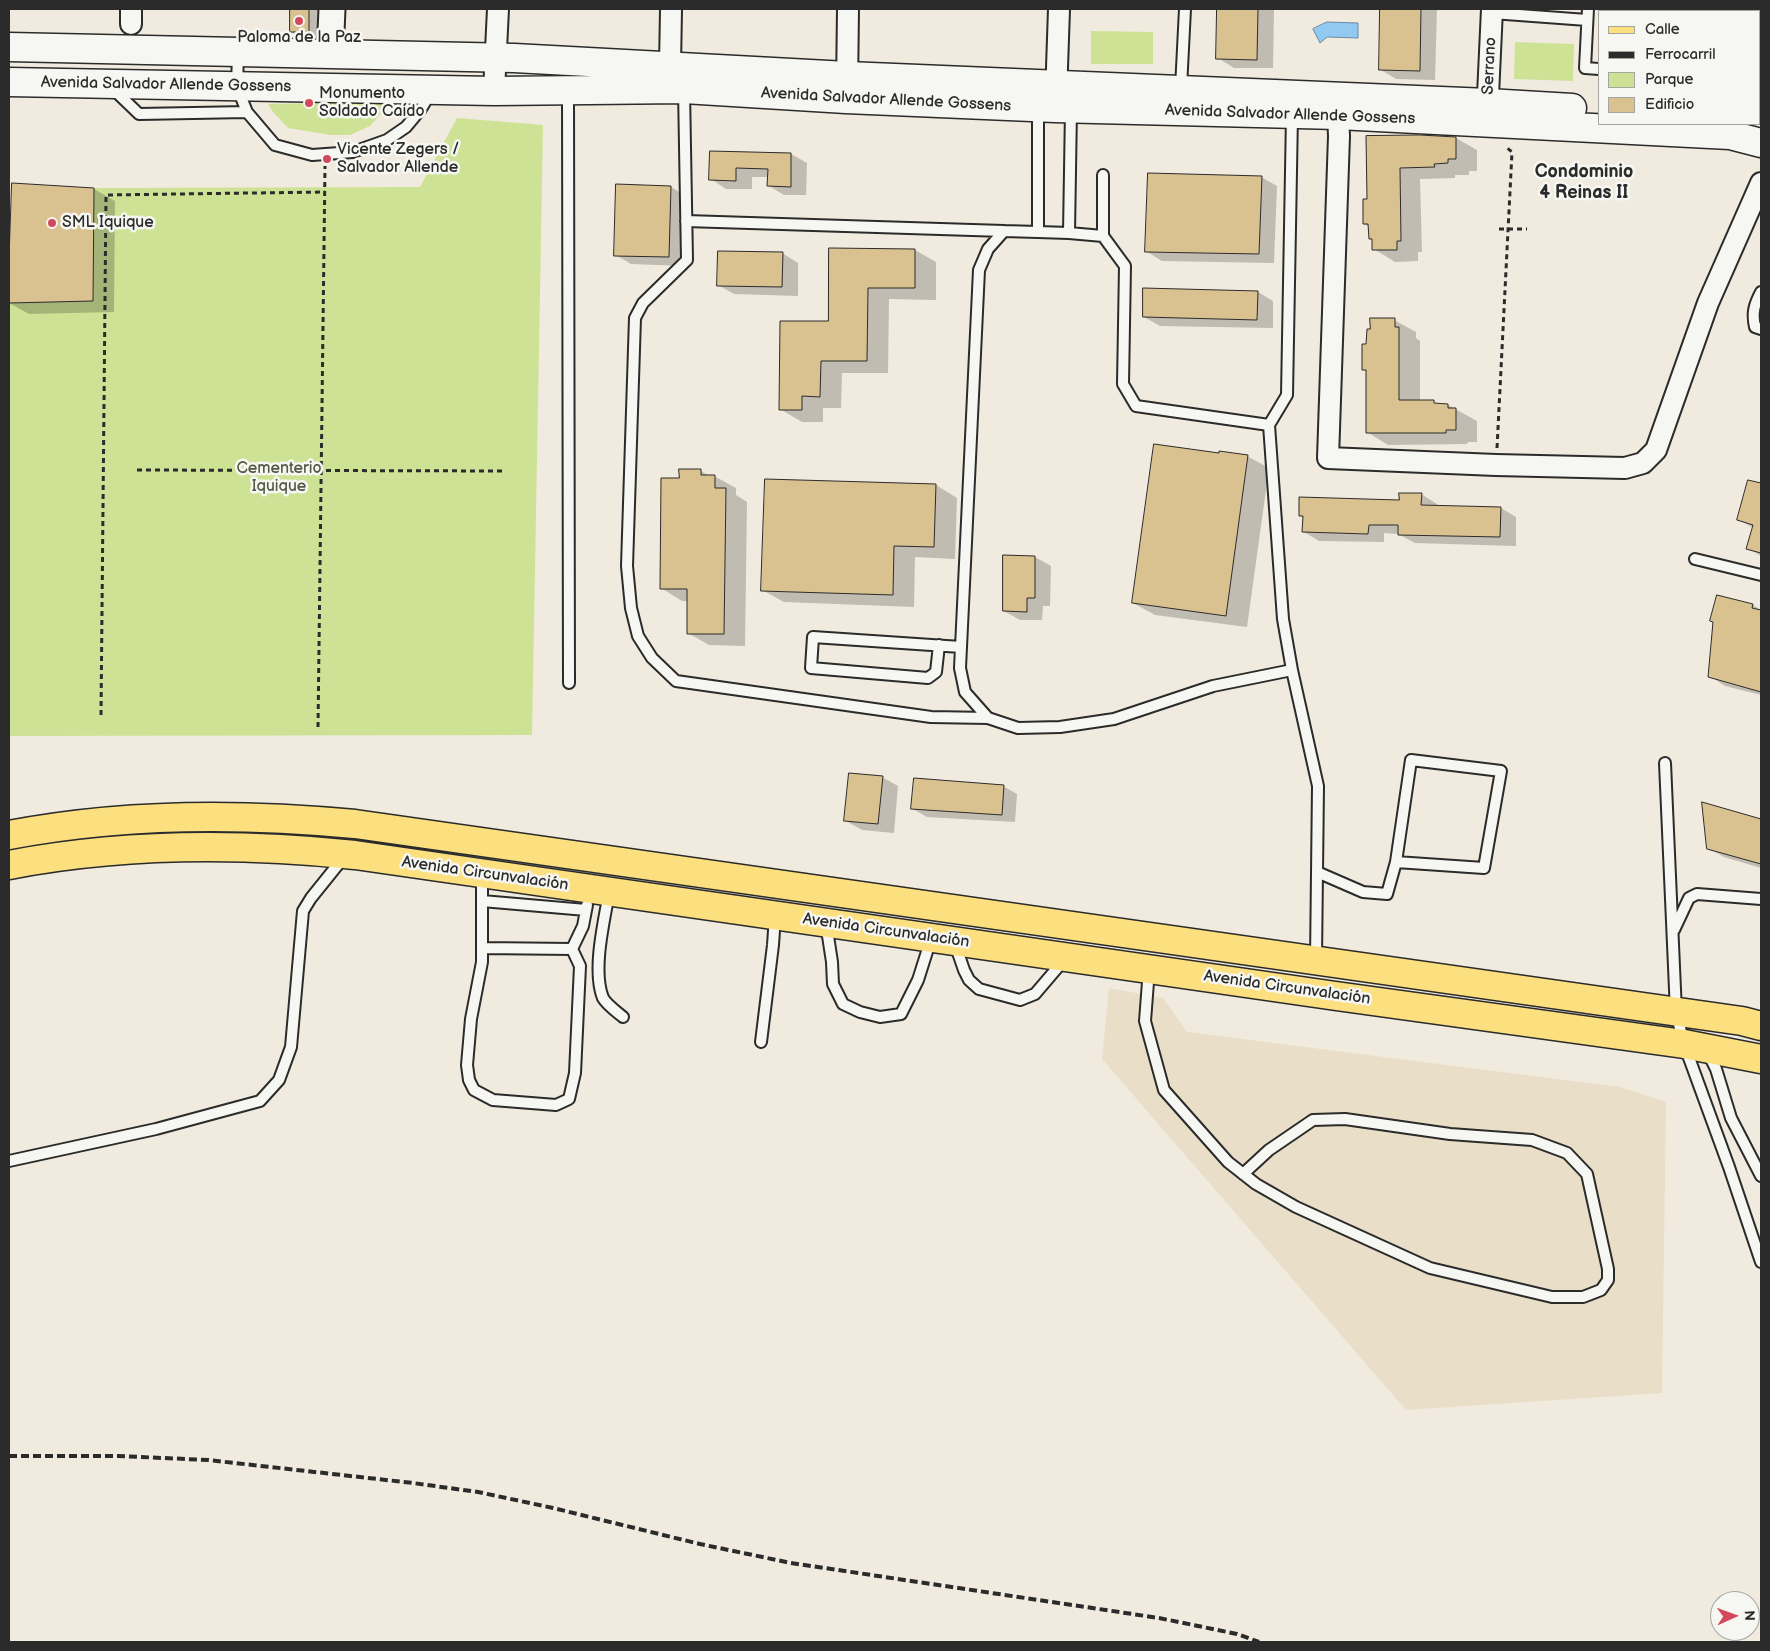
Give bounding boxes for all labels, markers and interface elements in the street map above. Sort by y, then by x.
legend [1598,10,1760,125]
marker: Paloma de la Paz [293,15,305,27]
text: Calle [1645,20,1680,39]
place label: Paloma de la Paz [237,28,361,48]
street label: Serrano [1479,37,1501,95]
text: Ferrocarril [1645,45,1716,64]
text: Parque [1645,70,1693,89]
street label: Avenida Salvador Allende Gossens [41,73,291,97]
place label: Monumento Soldado Caído [319,84,425,122]
street label: Avenida Salvador Allende Gossens [760,84,1012,116]
text: Edificio [1645,95,1694,114]
marker: Monumento Soldado Caído [303,97,315,109]
street label: Avenida Salvador Allende Gossens [1164,101,1416,129]
place label: Vicente Zegers / Salvador Allende [337,140,459,178]
marker: Vicente Zegers / Salvador Allende [321,153,333,165]
district label: Condominio 4 Reinas II [1535,161,1633,203]
place label: SML Iquique [62,213,154,233]
marker: SML Iquique [46,217,58,229]
park label: Cementerio Iquique [236,459,322,497]
street label: Avenida Circunvalación [400,853,570,895]
street label: Avenida Circunvalación [801,910,971,952]
street label: Avenida Circunvalación [1202,967,1372,1009]
north arrow [1710,1591,1760,1641]
text: N [1741,1610,1758,1621]

